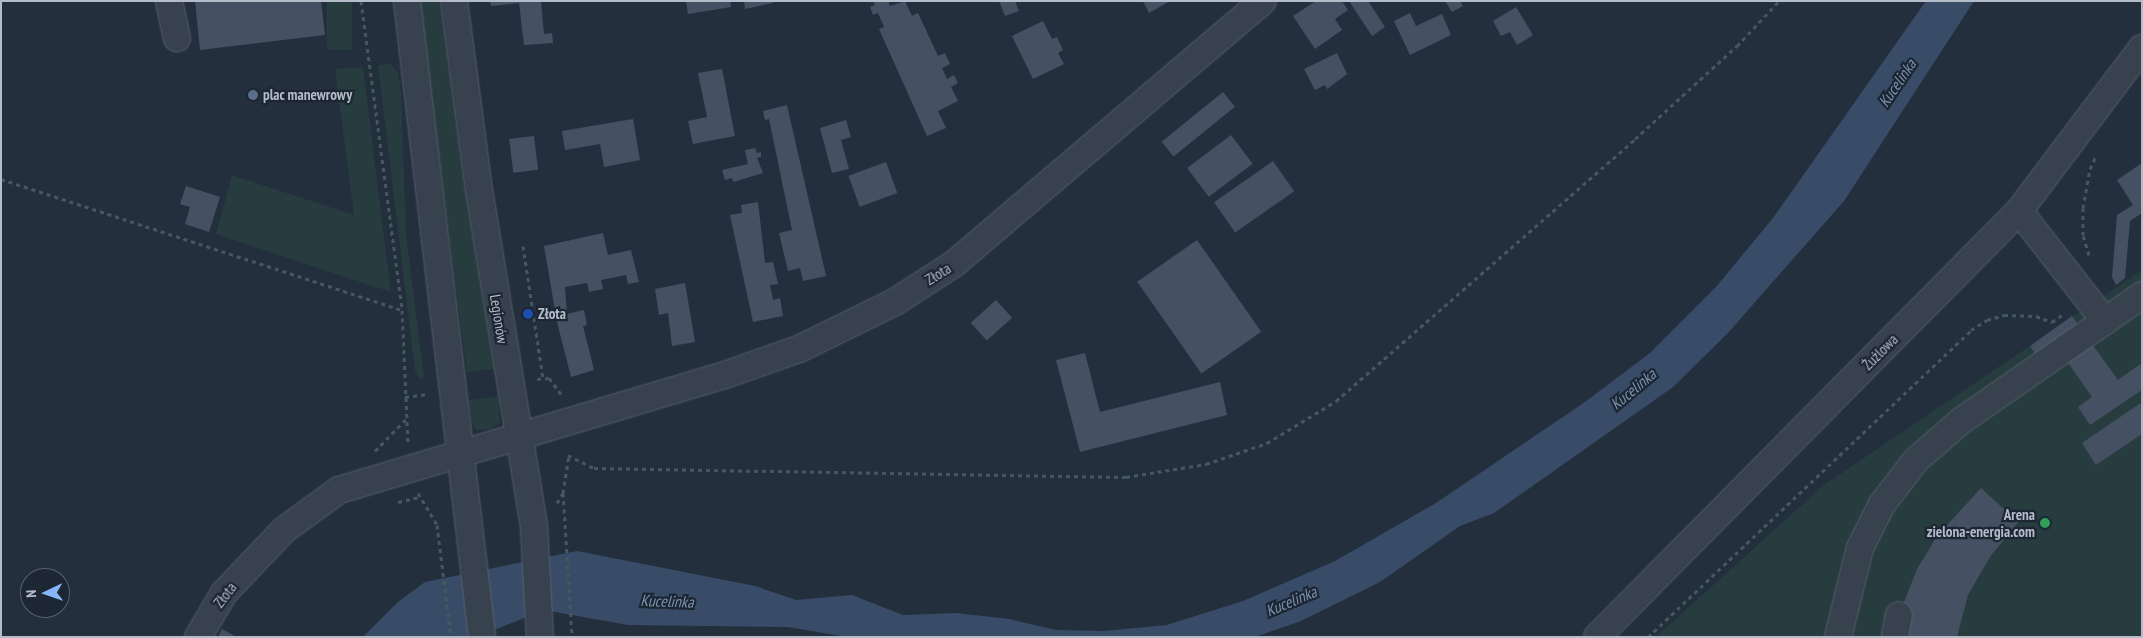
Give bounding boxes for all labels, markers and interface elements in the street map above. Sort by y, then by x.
water label: Kucelinka [1874,56,1920,110]
place label: plac manewrowy [263,86,353,104]
marker: plac manewrowy [247,89,259,101]
street label: Złota [922,259,954,289]
street label: Legionów [486,293,512,345]
place label: Złota [538,305,566,323]
marker: Złota [522,308,534,320]
street label: Żużlowa [1858,330,1902,374]
water label: Kucelinka [1606,364,1660,414]
place label: Arena zielona-energia.com [1927,505,2035,540]
marker: Arena zielona-energia.com [2039,517,2051,529]
north arrow [20,568,70,618]
street label: Złota [210,579,240,611]
water label: Kucelinka [1263,582,1319,620]
text: N [22,589,40,598]
water label: Kucelinka [640,590,694,612]

